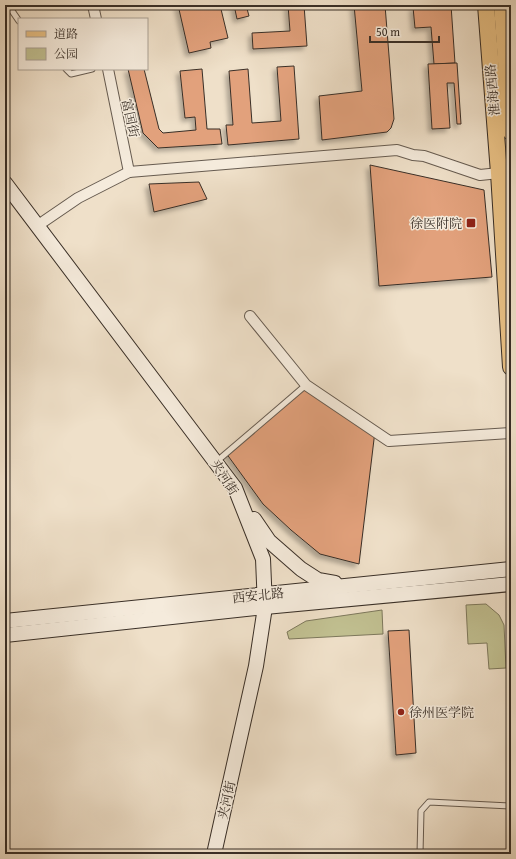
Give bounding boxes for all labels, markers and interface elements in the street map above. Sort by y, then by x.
legend [18,18,148,70]
scale bar [370,18,439,44]
text: 50 m [376,23,400,40]
text: 道路 [54,25,78,42]
text: 公园 [54,45,78,62]
street label: 淮海西路 [481,63,504,117]
street label: 富国街 [117,97,144,139]
place label: 徐医附院 [410,214,462,233]
marker: 徐医附院 [465,217,477,229]
street label: 夹河街 [206,456,243,499]
street label: 西安北路 [231,583,285,608]
place label: 徐州医学院 [409,703,474,722]
marker: 徐州医学院 [396,707,406,717]
street label: 夹河街 [213,779,240,821]

